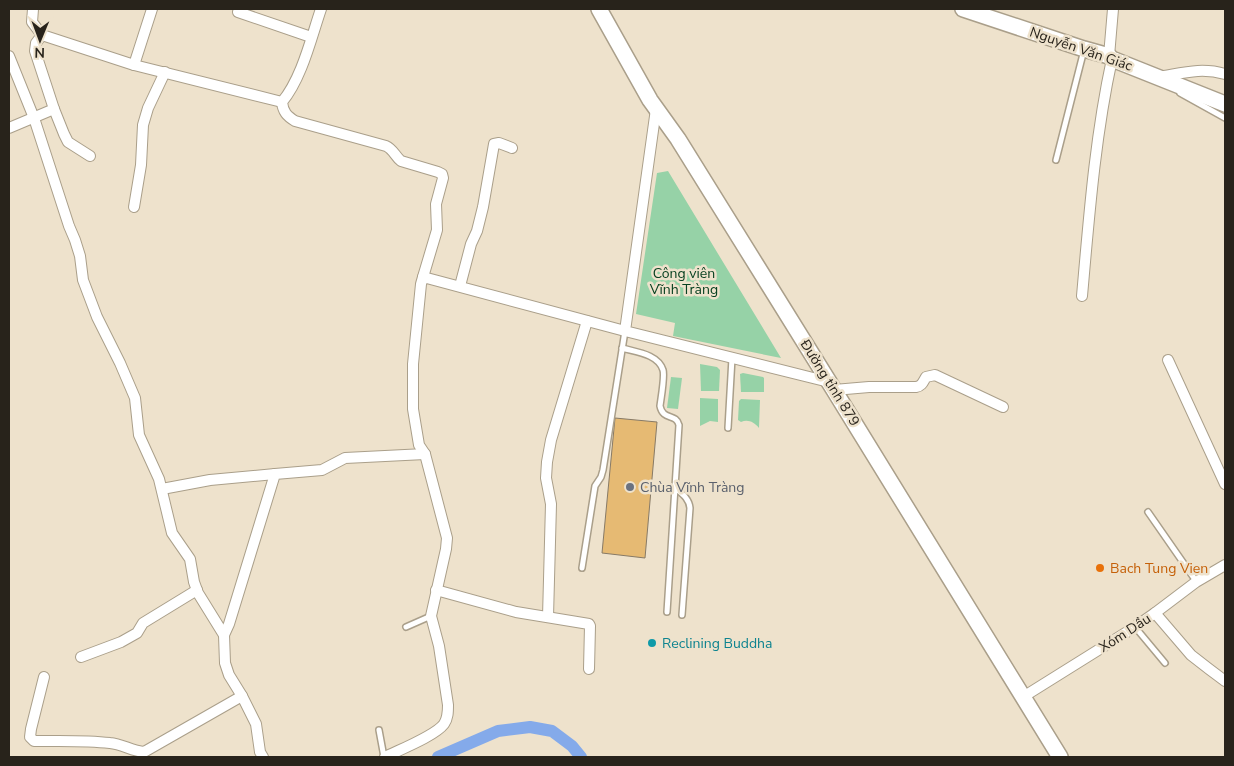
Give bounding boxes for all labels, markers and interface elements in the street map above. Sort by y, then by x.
north arrow [15,15,65,65]
street label: Nguyễn Văn Giác [1027,22,1135,76]
text: N [34,43,45,62]
park label: Công viên Vĩnh Tràng [649,264,718,299]
street label: Đường tỉnh 879 [795,335,864,430]
place label: Chùa Vĩnh Tràng [640,478,745,497]
marker: Chùa Vĩnh Tràng [624,481,636,493]
place label: Bach Tung Vien [1110,559,1208,578]
marker: Bach Tung Vien [1094,562,1106,574]
street label: Xóm Dầu [1095,609,1155,657]
place label: Reclining Buddha [662,634,773,653]
marker: Reclining Buddha [646,637,658,649]

